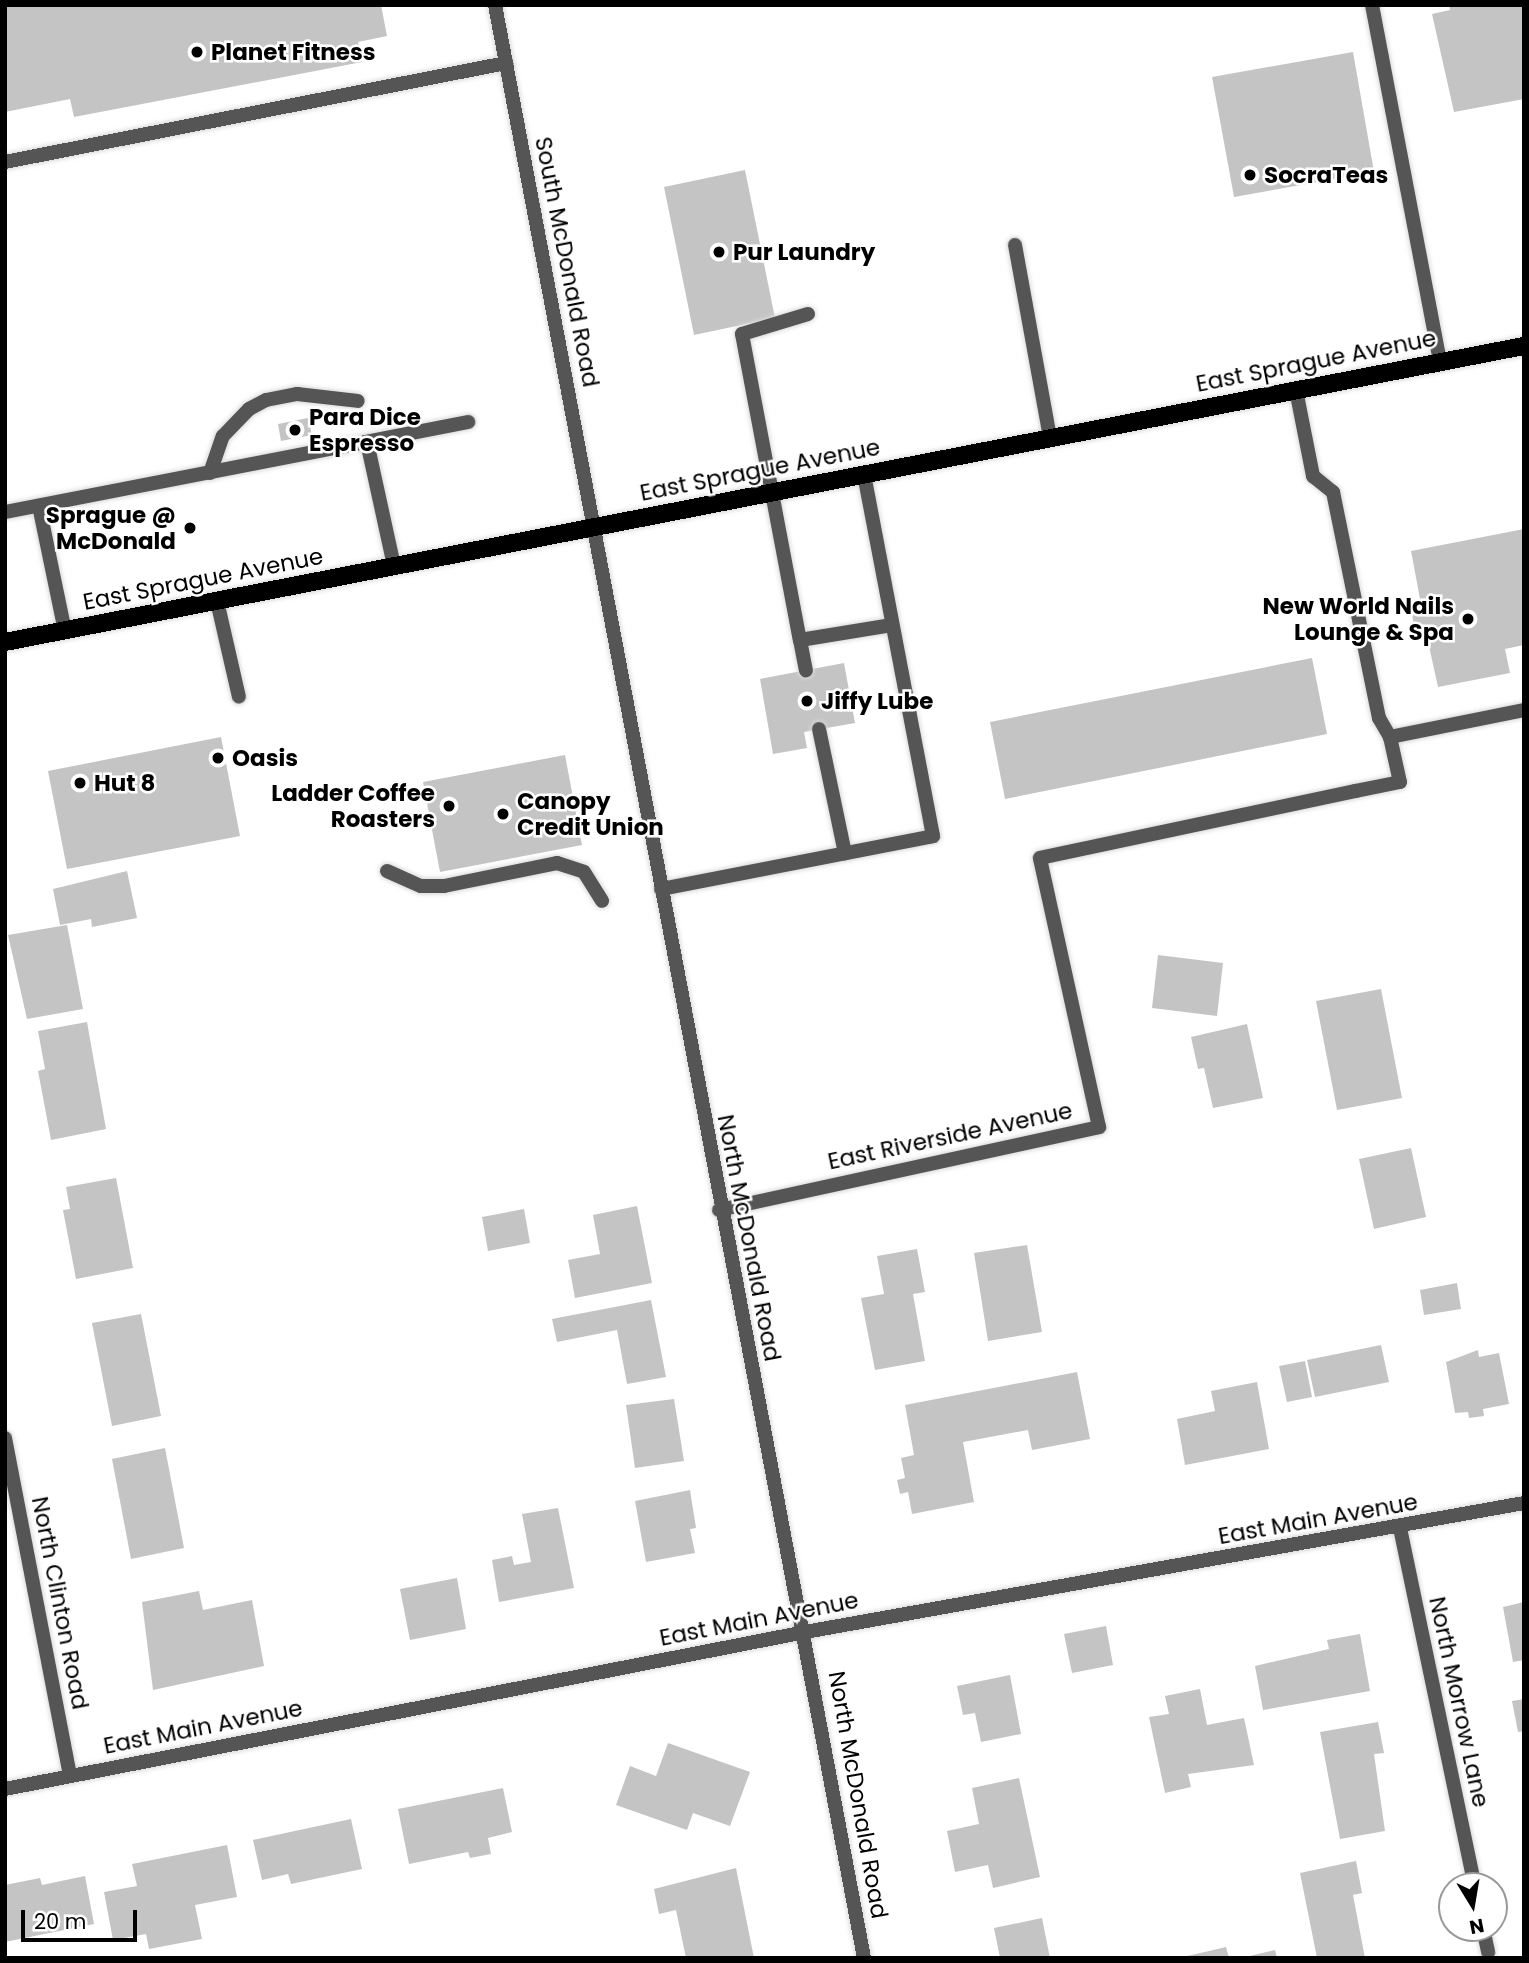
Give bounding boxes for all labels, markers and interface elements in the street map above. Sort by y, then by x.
place label: Planet Fitness [211,38,376,66]
marker: Planet Fitness [189,44,205,60]
street label: South McDonald Road [529,135,605,389]
place label: SocraTeas [1264,161,1388,189]
marker: SocraTeas [1242,167,1258,183]
place label: Pur Laundry [733,238,875,266]
marker: Pur Laundry [711,244,727,260]
street label: East Sprague Avenue [1194,324,1438,398]
place label: Para Dice Espresso [309,403,421,457]
marker: Para Dice Espresso [287,422,303,438]
street label: East Sprague Avenue [638,433,882,507]
place label: Sprague @ McDonald [46,501,176,555]
marker: Sprague @ McDonald [182,520,198,536]
street label: East Sprague Avenue [81,542,325,616]
place label: New World Nails Lounge & Spa [1262,592,1454,646]
marker: New World Nails Lounge & Spa [1460,611,1476,627]
place label: Jiffy Lube [821,687,933,715]
marker: Jiffy Lube [799,693,815,709]
place label: Oasis [232,744,298,772]
marker: Oasis [210,750,226,766]
place label: Hut 8 [94,769,155,797]
marker: Hut 8 [72,775,88,791]
place label: Ladder Coffee Roasters [271,779,435,833]
place label: Canopy Credit Union [517,787,664,841]
marker: Ladder Coffee Roasters [441,798,457,814]
marker: Canopy Credit Union [495,806,511,822]
street label: East Riverside Avenue [825,1097,1075,1175]
street label: North McDonald Road [712,1112,786,1364]
street label: East Main Avenue [1216,1488,1420,1550]
street label: North Clinton Road [26,1494,94,1712]
street label: East Main Avenue [657,1586,861,1652]
street label: North Morrow Lane [1423,1594,1495,1810]
street label: North McDonald Road [823,1669,893,1921]
street label: East Main Avenue [101,1694,305,1760]
north arrow [1438,1872,1508,1942]
scale bar [24,1896,140,1940]
text: 20 m [34,1907,87,1936]
text: N [1467,1912,1486,1941]

